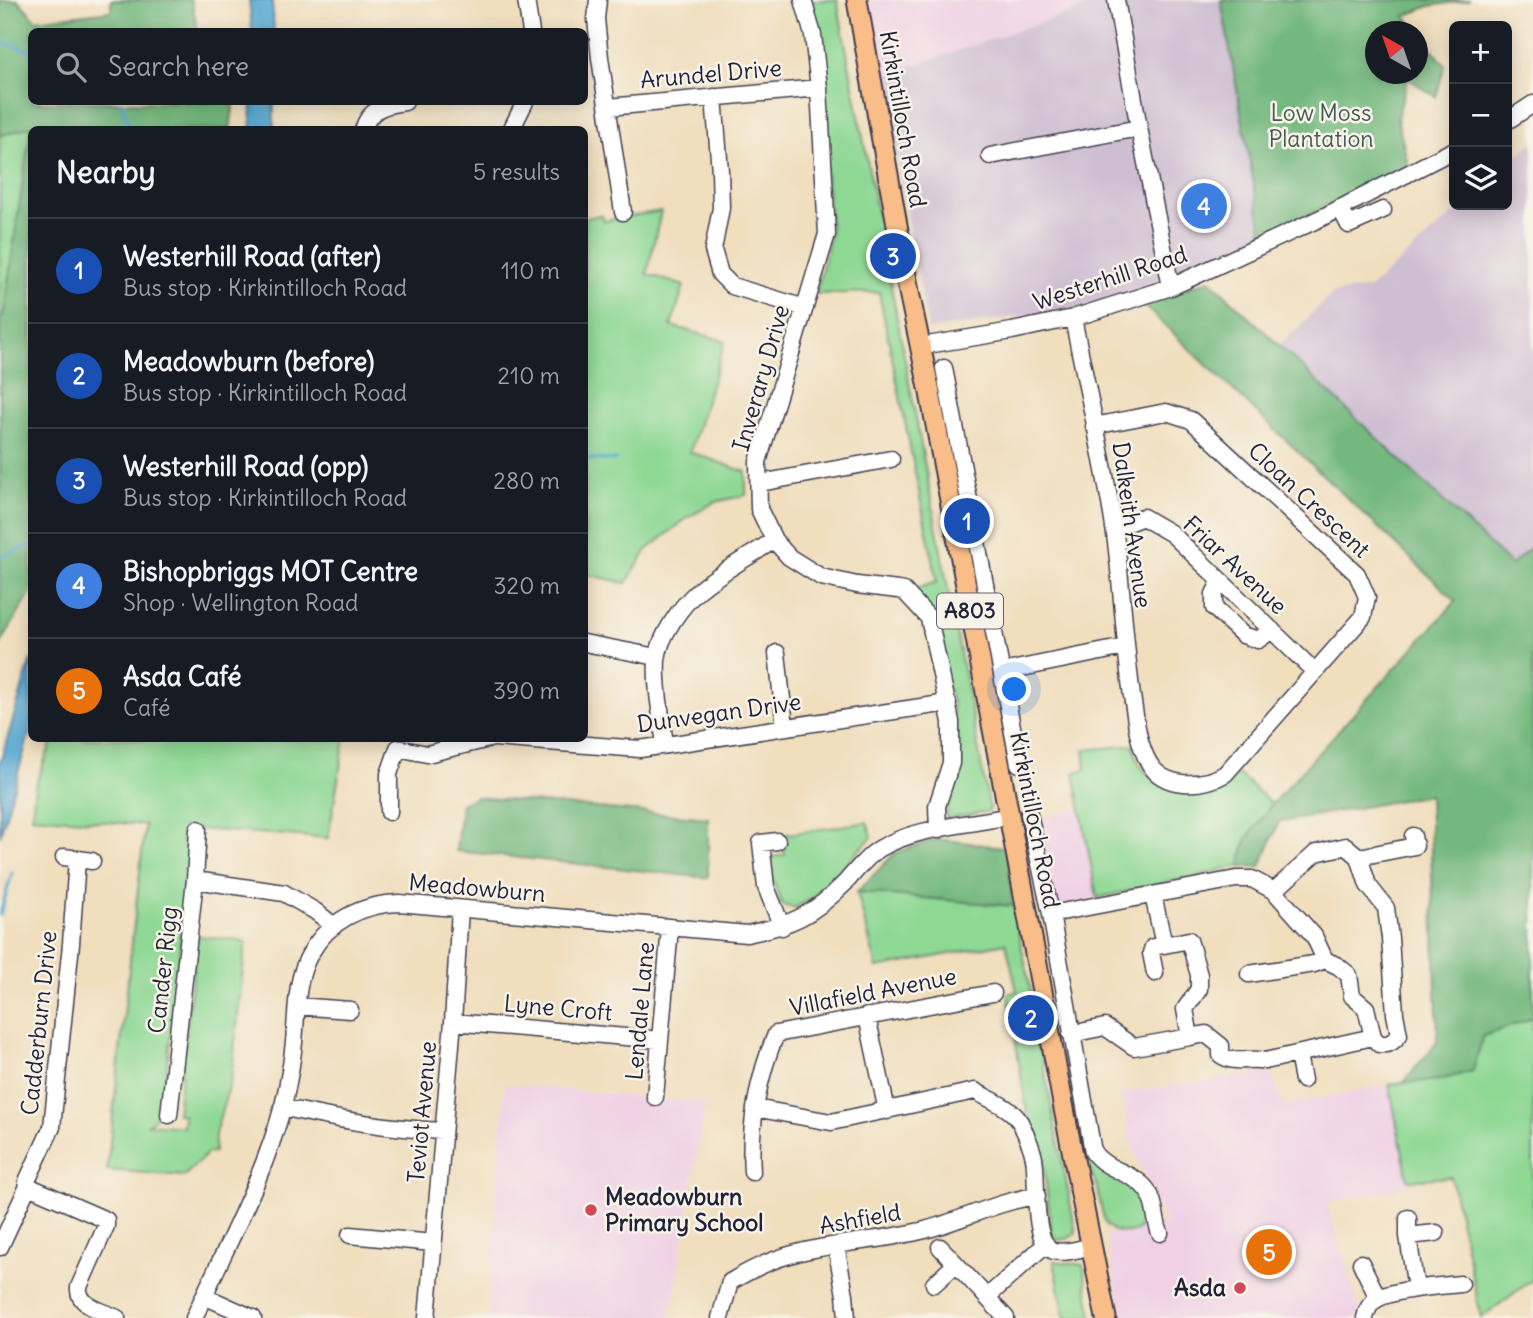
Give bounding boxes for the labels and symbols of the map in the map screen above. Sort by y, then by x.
north arrow [1365,21,1428,84]
street label: Kirkintilloch Road [874,28,933,210]
street label: Arundel Drive [639,53,783,94]
park label: Low Moss Plantation [1268,98,1374,153]
pin: 4 [1181,180,1227,232]
pin: 3 [870,230,916,282]
street label: Westerhill Road [1029,239,1191,316]
street label: Inverary Drive [726,301,795,455]
street label: Cloan Crescent [1242,436,1377,564]
street label: Dalkeith Avenue [1106,440,1158,610]
pin: 1 [944,495,990,547]
street label: Friar Avenue [1177,509,1293,620]
road number: A803 [937,594,1003,628]
your location [997,672,1031,706]
street label: Dunvegan Drive [635,687,803,738]
street label: Kirkintilloch Road [1004,729,1067,911]
street label: Meadowburn [407,867,547,908]
street label: Cander Rigg [141,905,184,1035]
street label: Cadderburn Drive [14,929,63,1117]
street label: Lendale Lane [619,941,660,1081]
street label: Villafield Avenue [787,961,959,1022]
street label: Lyne Croft [503,988,614,1027]
pin: 2 [1008,992,1054,1044]
street label: Teviot Avenue [401,1040,442,1184]
place label: Meadowburn Primary School [605,1182,763,1237]
street label: Ashfield [817,1197,903,1240]
marker: Meadowburn Primary School [583,1202,599,1218]
pin: 5 [1246,1226,1292,1278]
place label: Asda [1174,1273,1226,1302]
marker: Asda [1232,1280,1248,1296]

